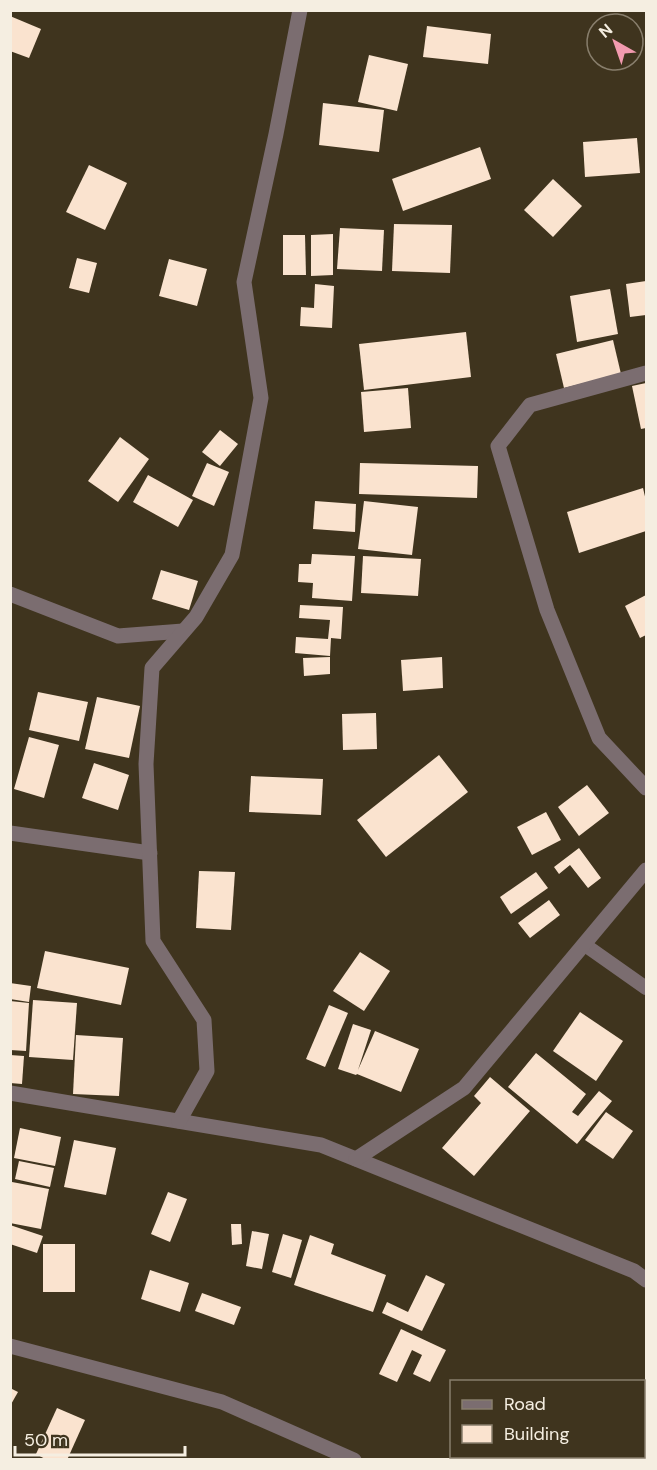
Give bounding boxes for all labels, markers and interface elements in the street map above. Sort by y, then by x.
north arrow [585,12,645,72]
text: N [594,19,617,43]
legend [450,1380,645,1458]
text: Road [504,1392,546,1416]
scale bar [15,1419,184,1457]
text: Building [504,1422,569,1446]
text: 50 m [24,1428,68,1452]

